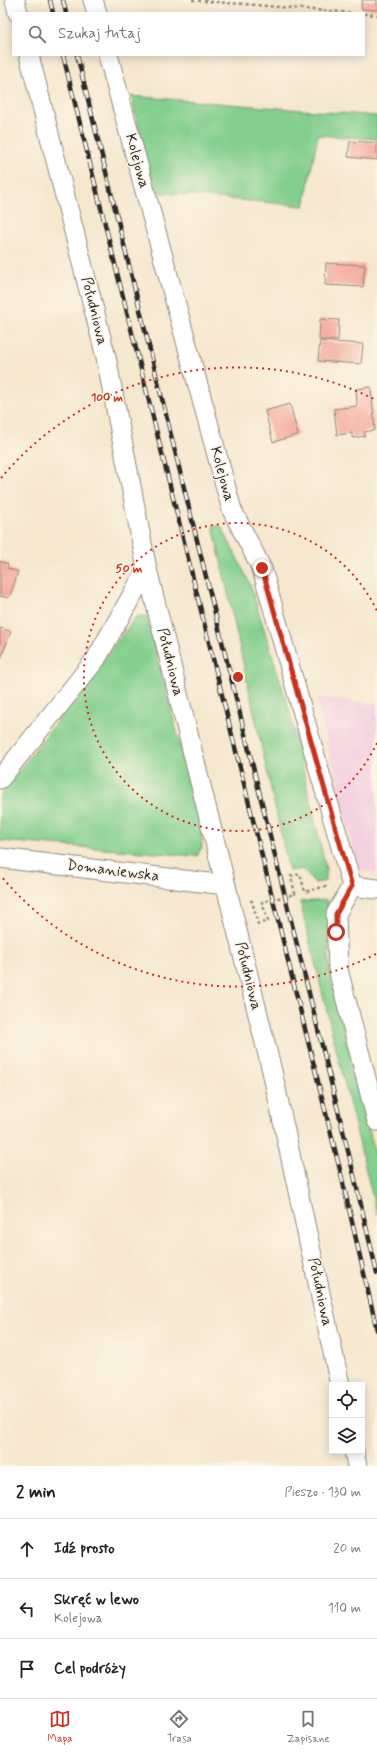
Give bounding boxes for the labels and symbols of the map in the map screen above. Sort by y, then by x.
street label: Kolejowa [120,131,154,191]
street label: Południowa [76,275,112,347]
text: 100 m [91,390,124,406]
street label: Kolejowa [205,444,239,504]
route end [253,559,271,577]
text: 50 m [116,561,143,577]
street label: Południowa [152,626,188,698]
centre of rings [231,670,245,684]
street label: Domaniewska [66,855,160,887]
route start [327,923,345,941]
street label: Południowa [230,940,266,1012]
street label: Południowa [303,1256,337,1328]

